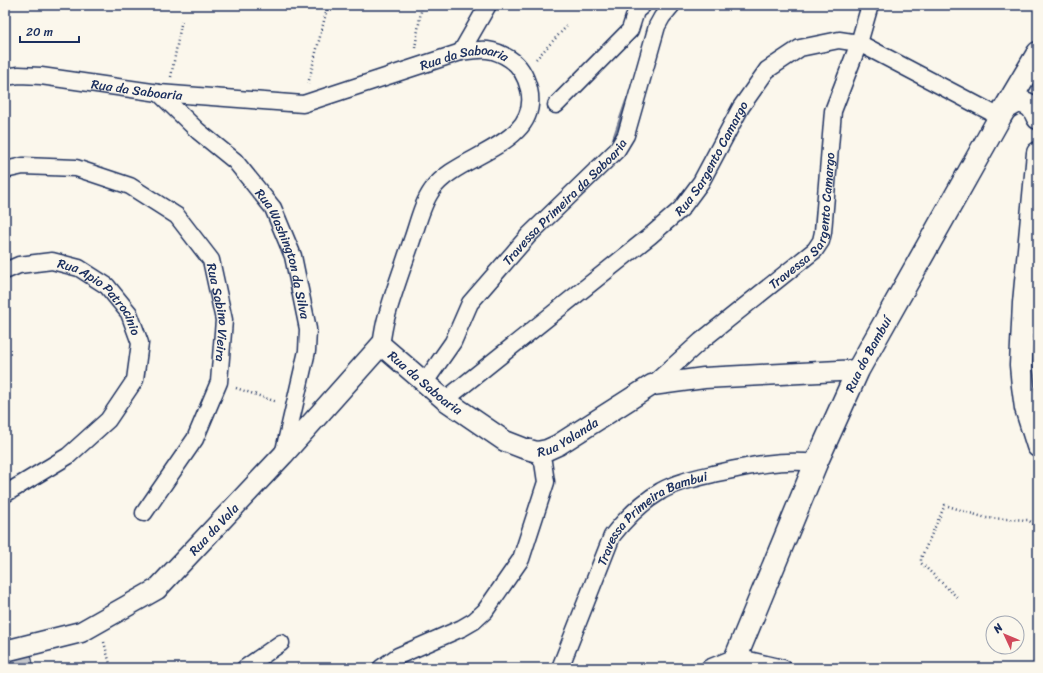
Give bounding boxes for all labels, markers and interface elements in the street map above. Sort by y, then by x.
scale bar [20,18,79,44]
text: 20 m [26,21,53,43]
street label: Rua da Saboaria [417,39,514,77]
street label: Rua da Saboaria [90,72,184,107]
street label: Rua Sargento Camargo [669,95,755,222]
street label: Travessa Primeira da Saboaria [496,134,634,271]
street label: Travessa Sargento Camargo [763,151,842,295]
street label: Rua Washington da Silva [249,183,317,322]
street label: Rua Apio Patrocinio [55,252,147,339]
street label: Rua Sabino Vieira [200,261,235,363]
street label: Rua do Bambuí [838,311,899,396]
street label: Rua da Saboaria [382,345,468,421]
street label: Rua Yolanda [535,411,603,464]
street label: Travessa Primeira Bambui [590,465,710,569]
street label: Rua da Vala [183,497,245,561]
north arrow [985,615,1025,655]
text: N [988,619,1008,638]

